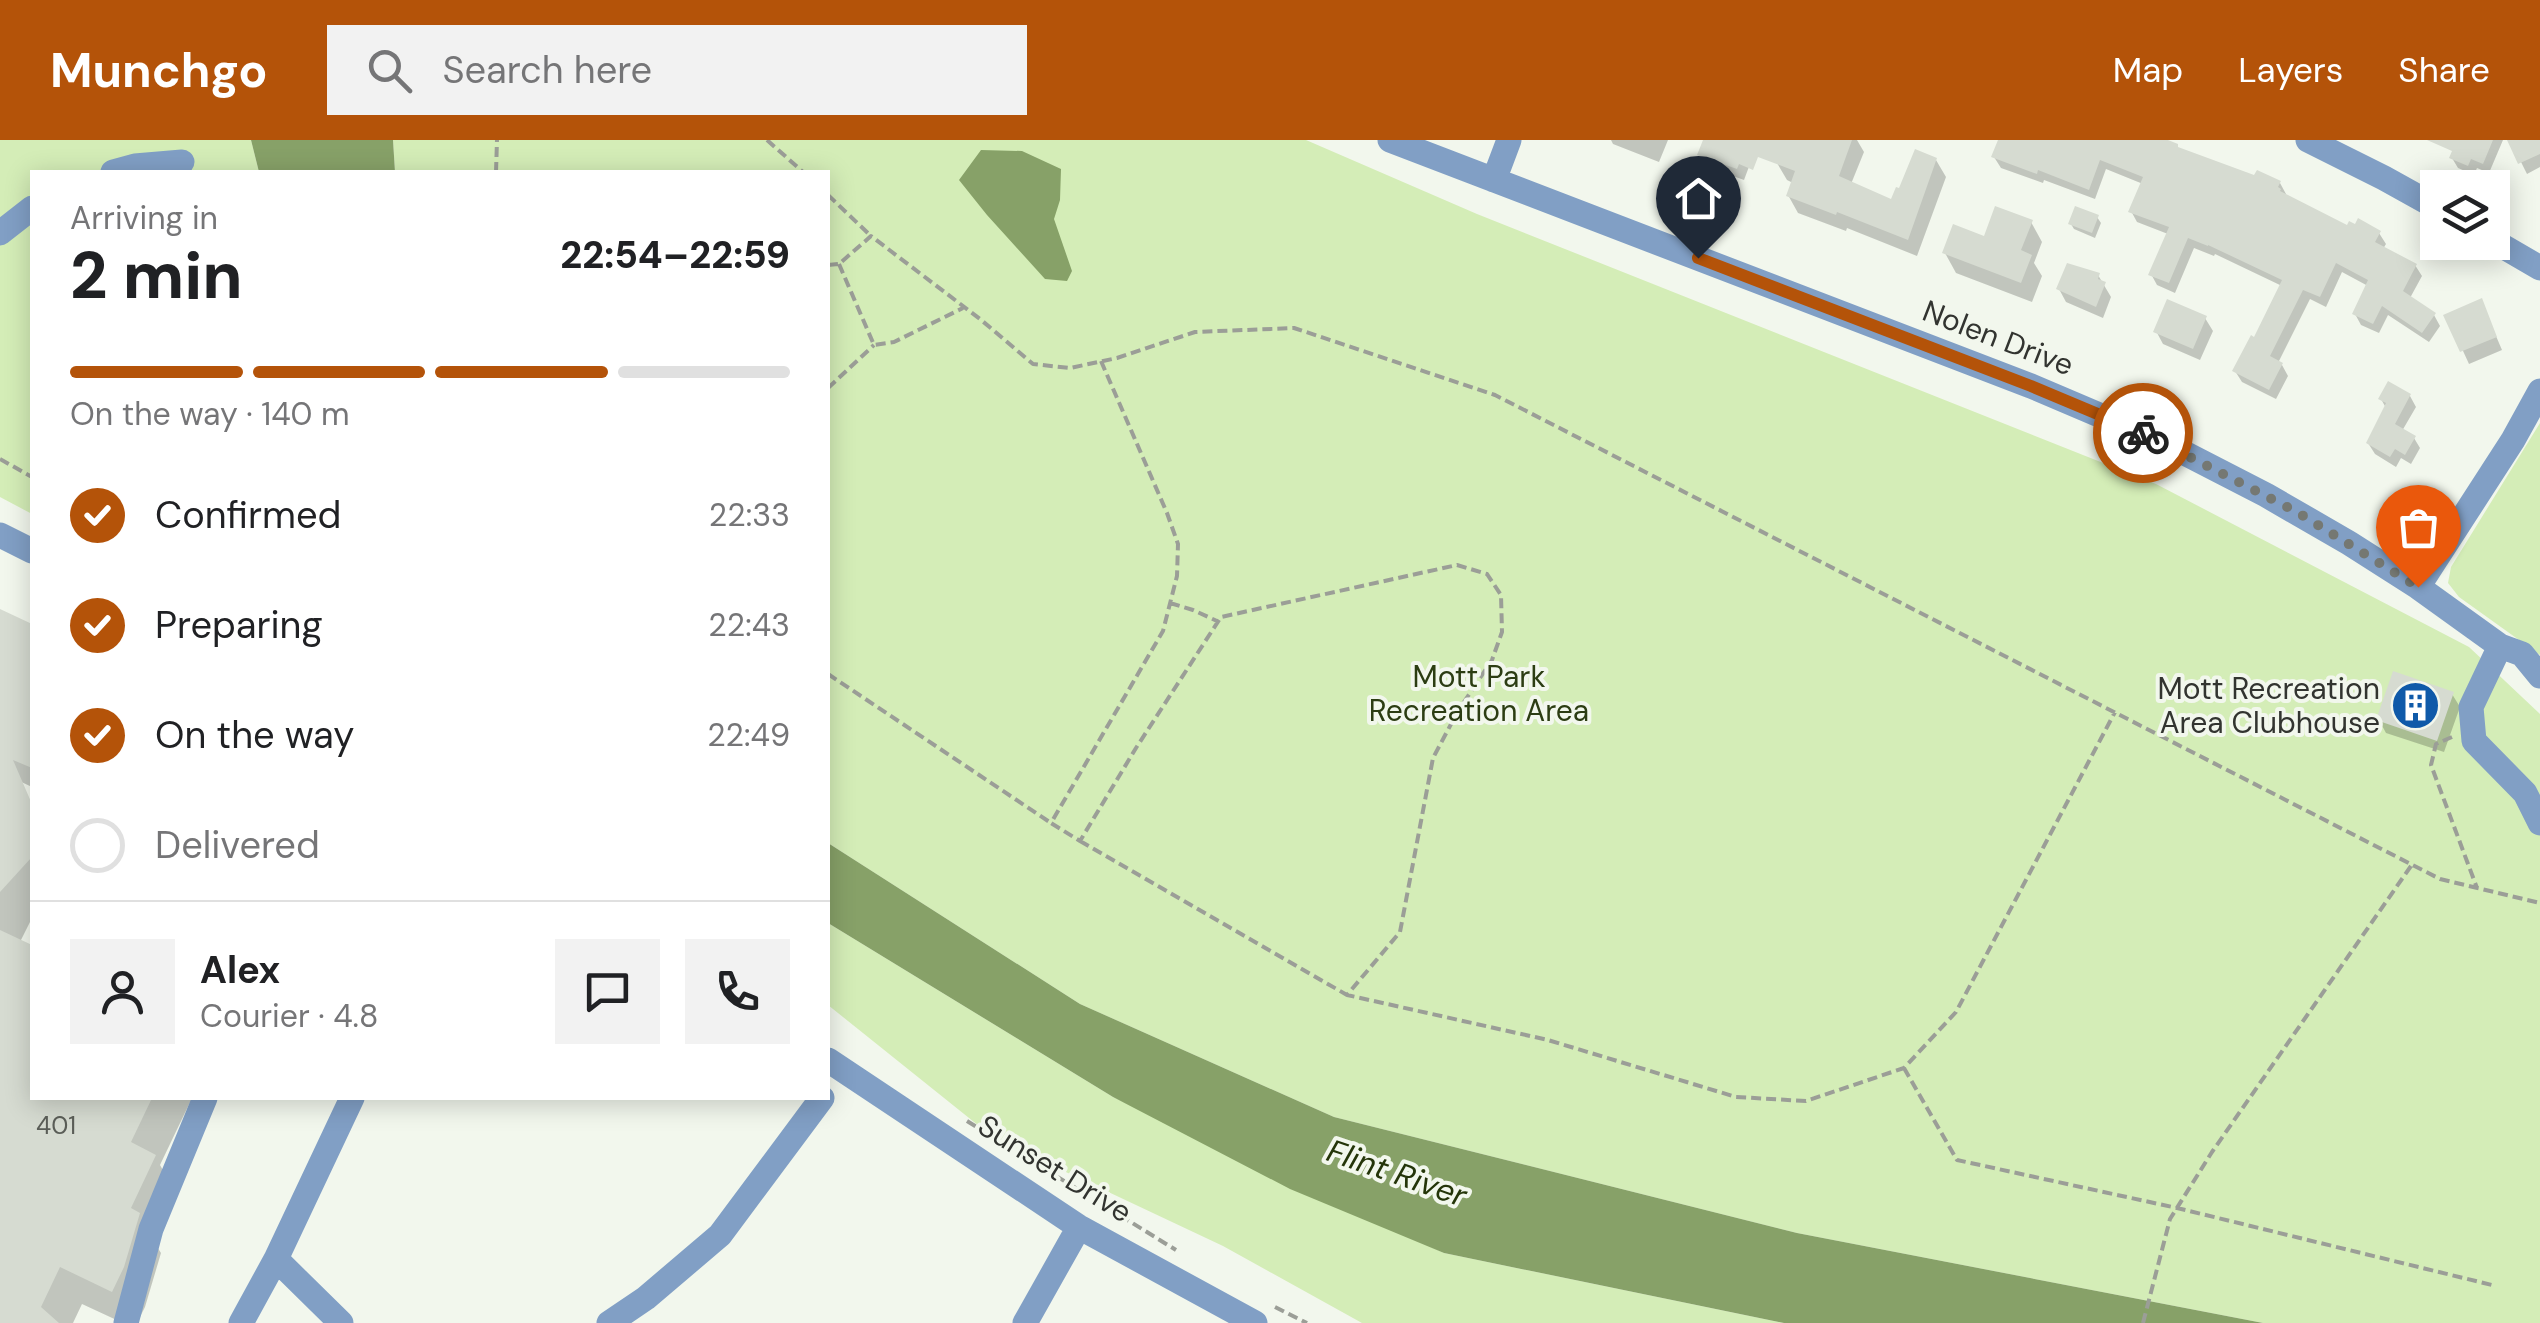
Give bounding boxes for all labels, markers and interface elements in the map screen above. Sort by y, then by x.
search box [327,25,1027,115]
text: Munchgo [50,39,267,102]
icon: search [362,43,417,98]
text: Search here [442,45,652,95]
text: Map [2113,47,2183,93]
text: Layers [2238,47,2343,93]
text: Share [2398,47,2490,93]
pin [1656,156,1741,259]
map controls [2420,170,2510,260]
button: layers [2420,170,2510,260]
icon: home [1671,171,1726,226]
text: Arriving in [70,197,218,239]
text: 22:54–22:59 [560,230,790,280]
text: 2 min [70,234,243,318]
street label: Nolen Drive [1917,291,2079,384]
courier [2093,383,2193,483]
text: On the way · 140 m [70,393,350,435]
icon: bike [2116,406,2171,461]
pin [2376,485,2461,588]
icon: check [70,488,125,543]
text: Confirmed [155,490,341,540]
text: 22:33 [709,494,790,536]
icon: bag [2391,500,2446,555]
icon: check [70,598,125,653]
text: Preparing [155,600,323,650]
text: 22:43 [708,604,790,646]
park label: Mott Park Recreation Area [1369,657,1589,730]
place label: Mott Recreation Area Clubhouse [2158,669,2380,742]
building icon: Mott Recreation Area Clubhouse [2389,680,2441,732]
icon: check [70,708,125,763]
text: On the way [155,710,354,760]
text: 22:49 [707,714,790,756]
text: Delivered [155,820,320,870]
button: person [70,939,175,1044]
button: chat [555,939,660,1044]
button: phone [685,939,790,1044]
text: Alex [200,945,280,995]
text: Courier · 4.8 [200,995,378,1037]
street label: Sunset Drive [971,1106,1139,1231]
house number: 401 [36,1109,76,1142]
water label: Flint River [1322,1130,1474,1217]

